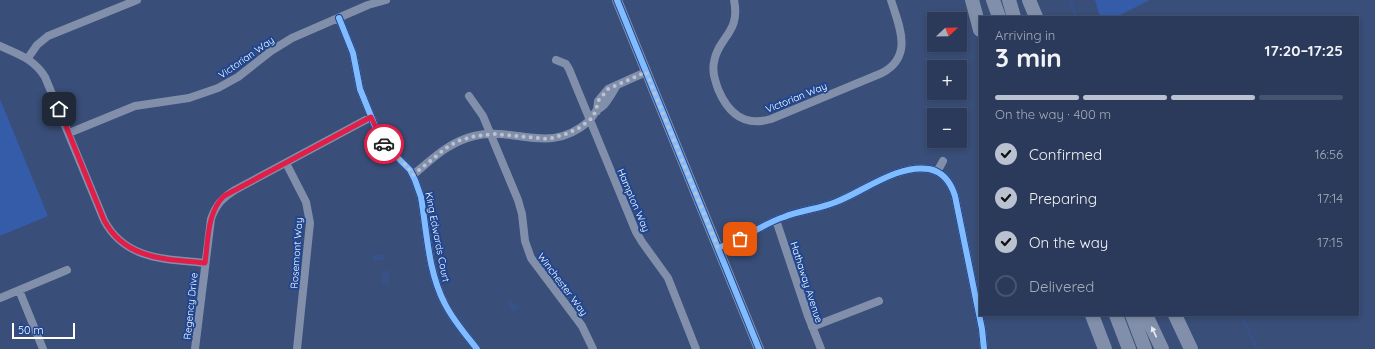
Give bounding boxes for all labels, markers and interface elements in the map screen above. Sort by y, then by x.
north arrow [927,12,967,52]
map controls [927,12,967,148]
text: Arriving in [995,27,1055,43]
street label: Victorian Way [216,33,277,81]
text: 3 min [995,41,1062,74]
text: 17:20–17:25 [1265,41,1343,60]
button: + [927,60,967,100]
street label: Victorian Way [764,79,829,116]
pin [42,92,76,126]
icon: home [48,98,70,120]
text: On the way · 400 m [995,106,1111,122]
button: − [927,108,967,148]
courier [364,124,404,164]
icon: car [373,133,395,155]
icon: check [995,143,1017,165]
text: Confirmed [1029,145,1102,164]
text: 16:56 [1315,146,1343,162]
street label: Hampton Way [614,167,653,234]
icon: check [995,187,1017,209]
text: Preparing [1029,189,1097,208]
text: 17:14 [1318,190,1343,206]
street label: King Edwards Court [422,191,453,284]
street label: Rosemont Way [288,217,305,289]
pin [723,222,757,256]
icon: bag [729,228,751,250]
icon: check [995,231,1017,253]
text: On the way [1029,233,1108,252]
text: 17:15 [1317,234,1343,250]
street label: Hathaway Avenue [787,240,826,325]
street label: Winchester Way [535,250,591,318]
street label: Regency Drive [181,272,201,340]
text: Delivered [1029,277,1094,296]
scale bar [12,321,75,340]
text: 50 m [18,323,44,337]
one-way arrow [1151,326,1157,338]

